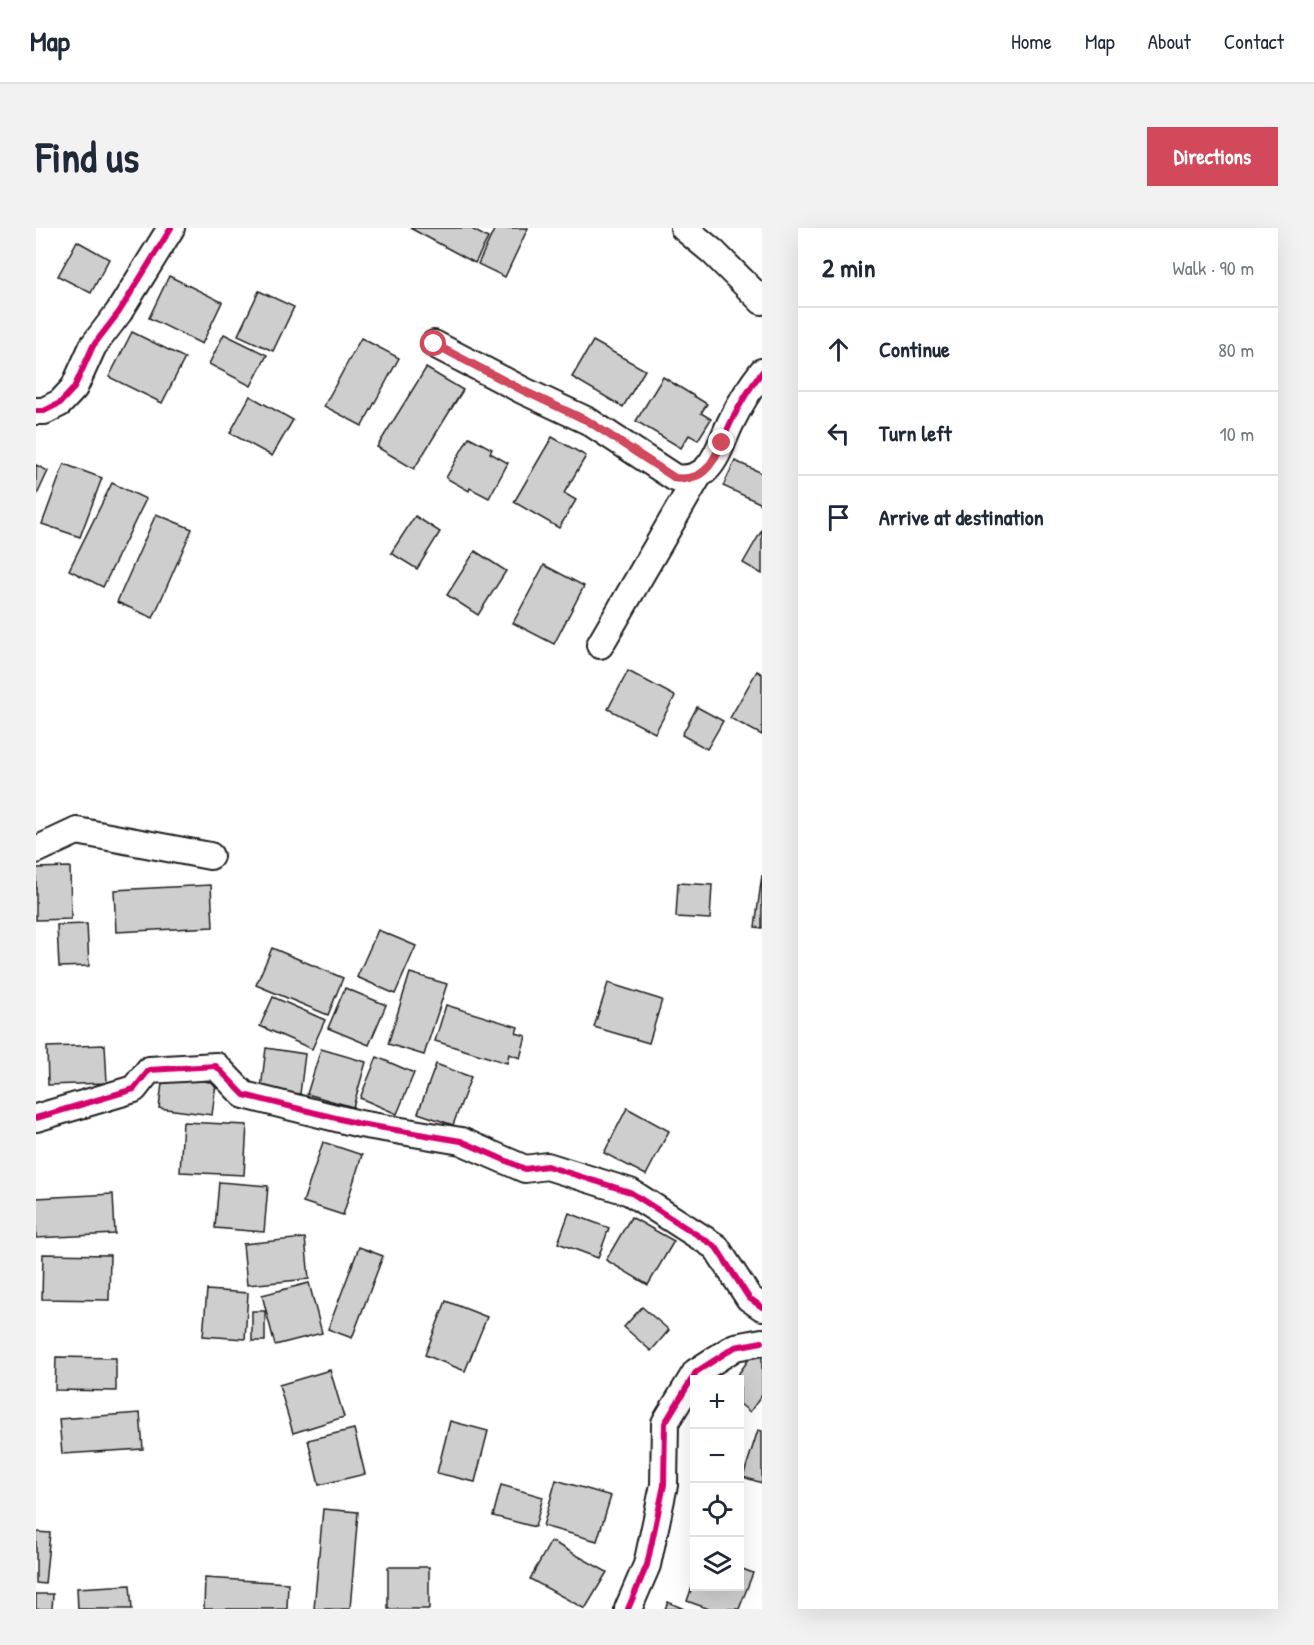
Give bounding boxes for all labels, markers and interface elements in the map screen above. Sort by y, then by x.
text: Map [30,22,70,60]
text: Home [1011,27,1052,56]
text: Map [1085,27,1115,56]
text: About [1148,27,1191,56]
text: Contact [1224,27,1284,56]
button: Directions [1147,127,1278,186]
text: Find us [36,128,139,185]
text: 2 min [822,250,875,285]
text: Walk · 90 m [1173,254,1254,281]
route start [420,330,446,356]
icon: ahead [822,333,855,366]
text: Continue [879,334,950,364]
text: 80 m [1218,336,1254,363]
icon: left [822,417,855,450]
text: Turn left [879,418,952,448]
text: 10 m [1220,420,1254,447]
route end [708,429,734,455]
icon: arrive [822,501,855,534]
text: Arrive at destination [879,502,1044,532]
map controls [690,1375,744,1591]
button: + [690,1375,744,1429]
button: − [690,1429,744,1483]
button: locate [690,1483,744,1537]
button: layers [690,1537,744,1591]

